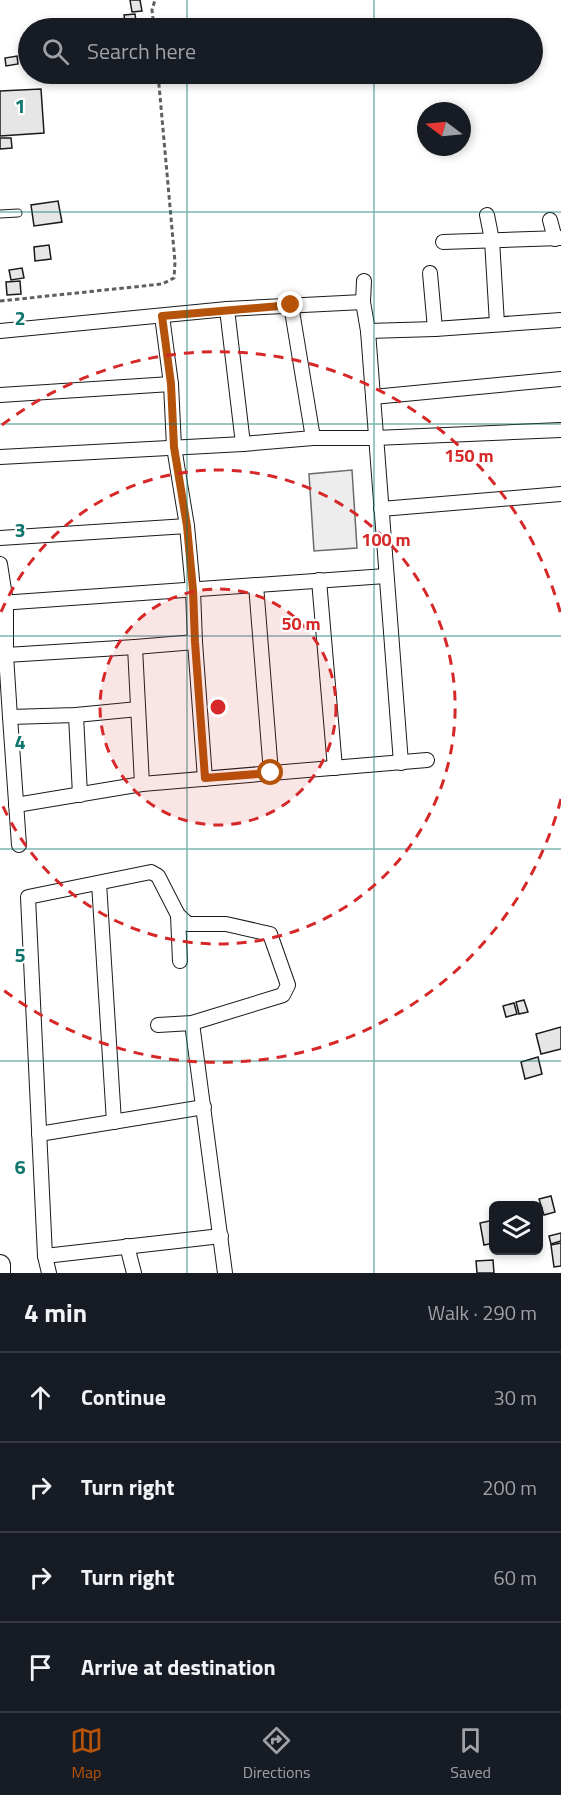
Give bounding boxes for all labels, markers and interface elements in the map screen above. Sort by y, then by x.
search box [18,18,543,84]
text: Search here [87,34,196,68]
icon: search [39,35,72,68]
text: 1 [14,90,26,121]
north arrow [417,102,471,156]
route end [277,291,303,317]
text: 2 [14,302,26,333]
text: 150 m [444,442,494,469]
text: 3 [14,514,26,545]
text: 100 m [361,526,411,553]
text: 50 m [281,610,321,637]
centre of rings [208,697,228,717]
text: 4 [14,726,26,757]
route start [257,759,283,785]
text: 5 [14,939,26,970]
text: 6 [14,1151,26,1182]
map controls [489,1201,543,1255]
button: layers [489,1201,543,1255]
text: 4 min [24,1293,87,1332]
text: Walk · 290 m [428,1297,537,1328]
text: Continue [81,1380,166,1414]
icon: ahead [24,1381,57,1414]
text: 30 m [493,1382,537,1413]
text: Turn right [81,1470,175,1504]
icon: right [24,1471,57,1504]
text: 200 m [482,1472,537,1503]
text: Turn right [81,1560,175,1594]
icon: right [24,1561,57,1594]
text: 60 m [493,1562,537,1593]
text: Arrive at destination [81,1650,276,1684]
icon: arrive [24,1651,57,1684]
tab: Map [70,1724,103,1784]
tab: Directions [243,1724,311,1784]
tab: Saved [450,1724,491,1784]

